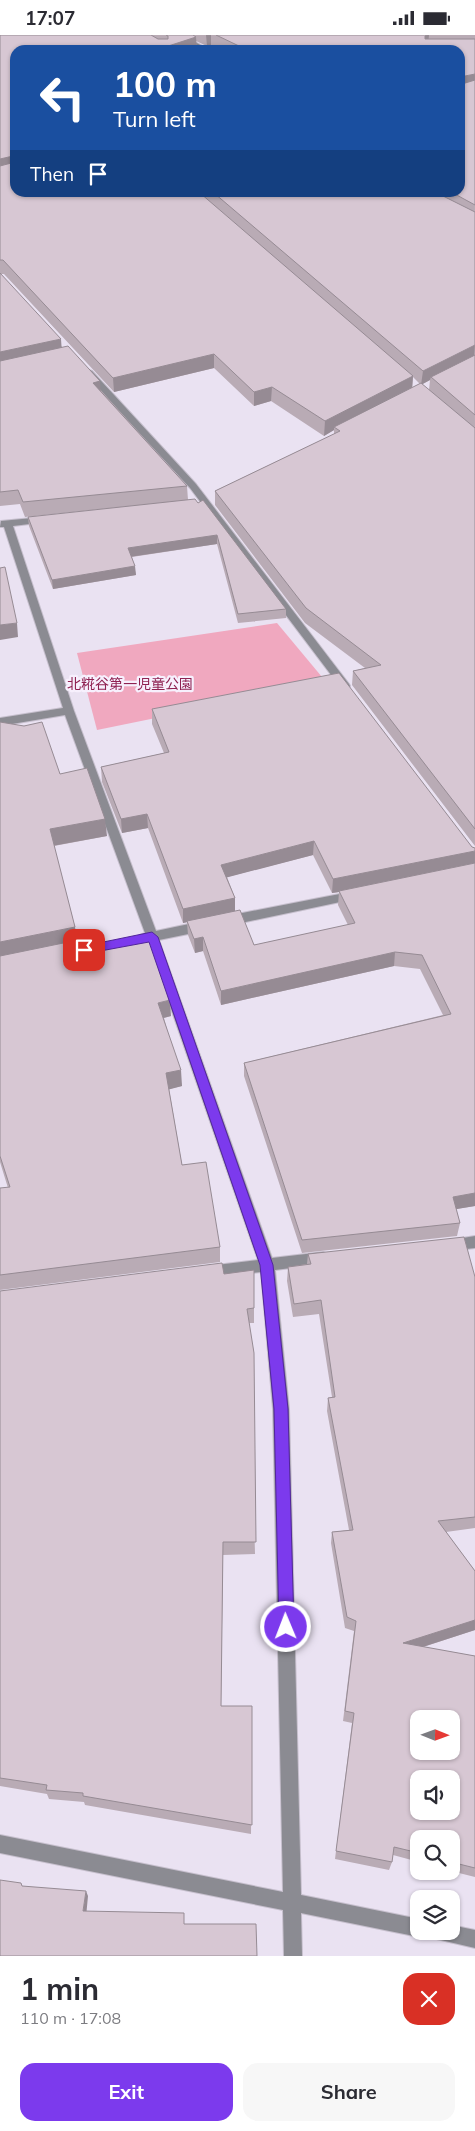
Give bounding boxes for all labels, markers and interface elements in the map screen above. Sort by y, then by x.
text: 17:07 [25,6,75,30]
text: 100 m [113,62,217,106]
icon: left [30,65,95,130]
text: Turn left [113,105,196,133]
icon: arrive [84,160,112,188]
text: Then [30,162,74,186]
park label: 北糀谷第一児童公園 [67,675,193,693]
pin [63,929,105,971]
icon: arrive [70,936,98,964]
position arrow [259,1600,311,1652]
north arrow [410,1710,460,1760]
map controls [410,1710,460,1940]
button: sound [410,1770,460,1820]
button: search [410,1830,460,1880]
button: layers [410,1890,460,1940]
text: 1 min [20,1970,99,2008]
button: close [403,1973,455,2025]
text: 110 m · 17:08 [20,2008,121,2028]
button: Exit [20,2063,233,2121]
button: Share [243,2063,455,2121]

